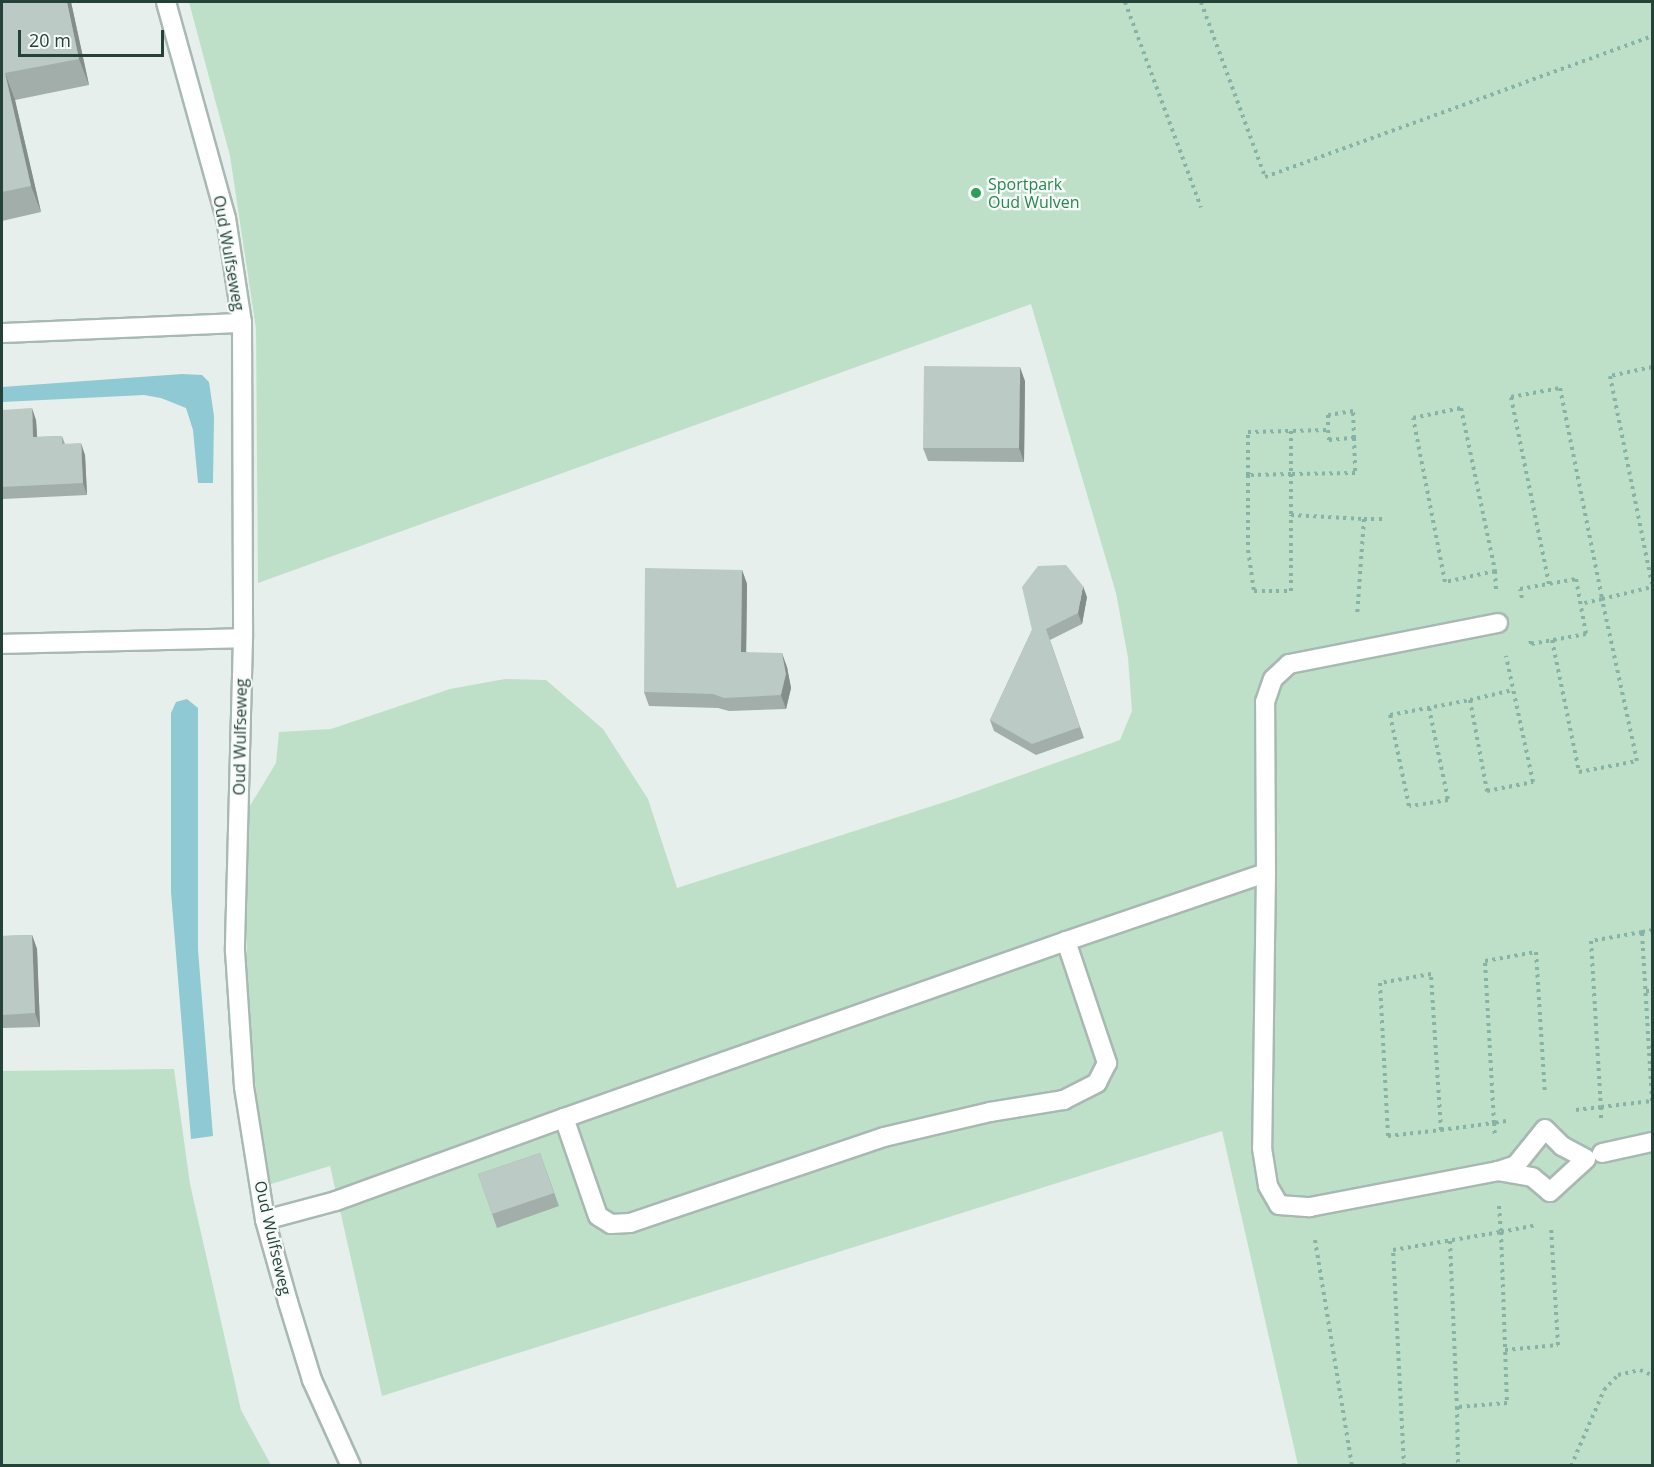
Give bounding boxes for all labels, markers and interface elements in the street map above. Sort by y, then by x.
scale bar [21,18,166,56]
text: 20 m [29,28,71,52]
place label: Sportpark Oud Wulven [988,174,1080,212]
marker: Sportpark Oud Wulven [969,186,983,200]
street label: Oud Wulfseweg [209,194,249,312]
street label: Oud Wulfseweg [229,678,251,796]
street label: Oud Wulfseweg [250,1179,296,1297]

